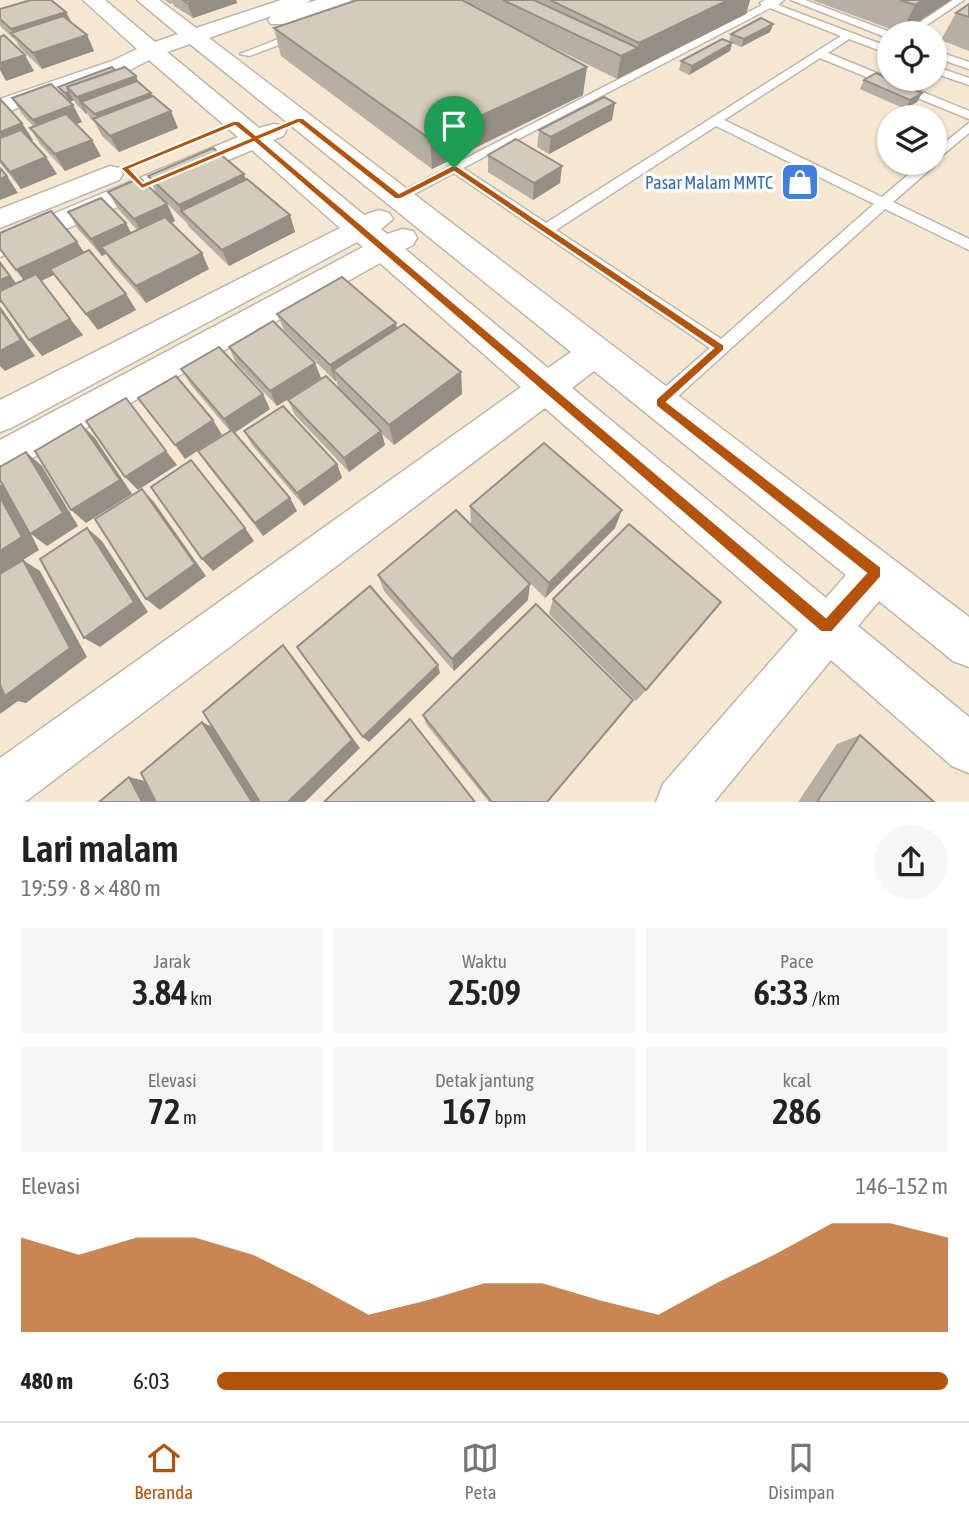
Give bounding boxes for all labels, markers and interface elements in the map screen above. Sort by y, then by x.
map controls [877,21,947,175]
button: locate [877,21,947,91]
pin [424,96,484,168]
button: layers [877,105,947,175]
icon: arrive [435,107,473,145]
shop icon: Pasar Malam MMTC [779,161,821,203]
place label: Pasar Malam MMTC [645,172,773,193]
button: share [874,825,948,899]
text: Lari malam [21,827,179,870]
text: 19:59 · 8 × 480 m [21,875,161,901]
text: Jarak [153,950,191,972]
text: Waktu [462,950,507,972]
text: Pace [780,950,814,972]
text: 3.84 [132,972,188,1012]
text: 25:09 [448,972,521,1012]
text: 6:33 [753,972,809,1012]
text: km [188,987,212,1009]
text: /km [809,987,840,1009]
text: Elevasi [148,1069,197,1091]
text: Detak jantung [435,1069,534,1091]
text: kcal [782,1069,811,1091]
text: 72 [148,1091,180,1131]
text: 167 [443,1091,492,1131]
text: 286 [772,1091,822,1131]
text: m [180,1106,197,1128]
text: bpm [492,1106,526,1128]
text: Elevasi [21,1173,80,1199]
text: 146–152 m [855,1173,948,1199]
text: 480 m [21,1368,73,1394]
text: 6:03 [133,1368,170,1394]
tab: Beranda [134,1439,193,1503]
tab: Peta [461,1439,499,1503]
tab: Disimpan [768,1439,835,1503]

